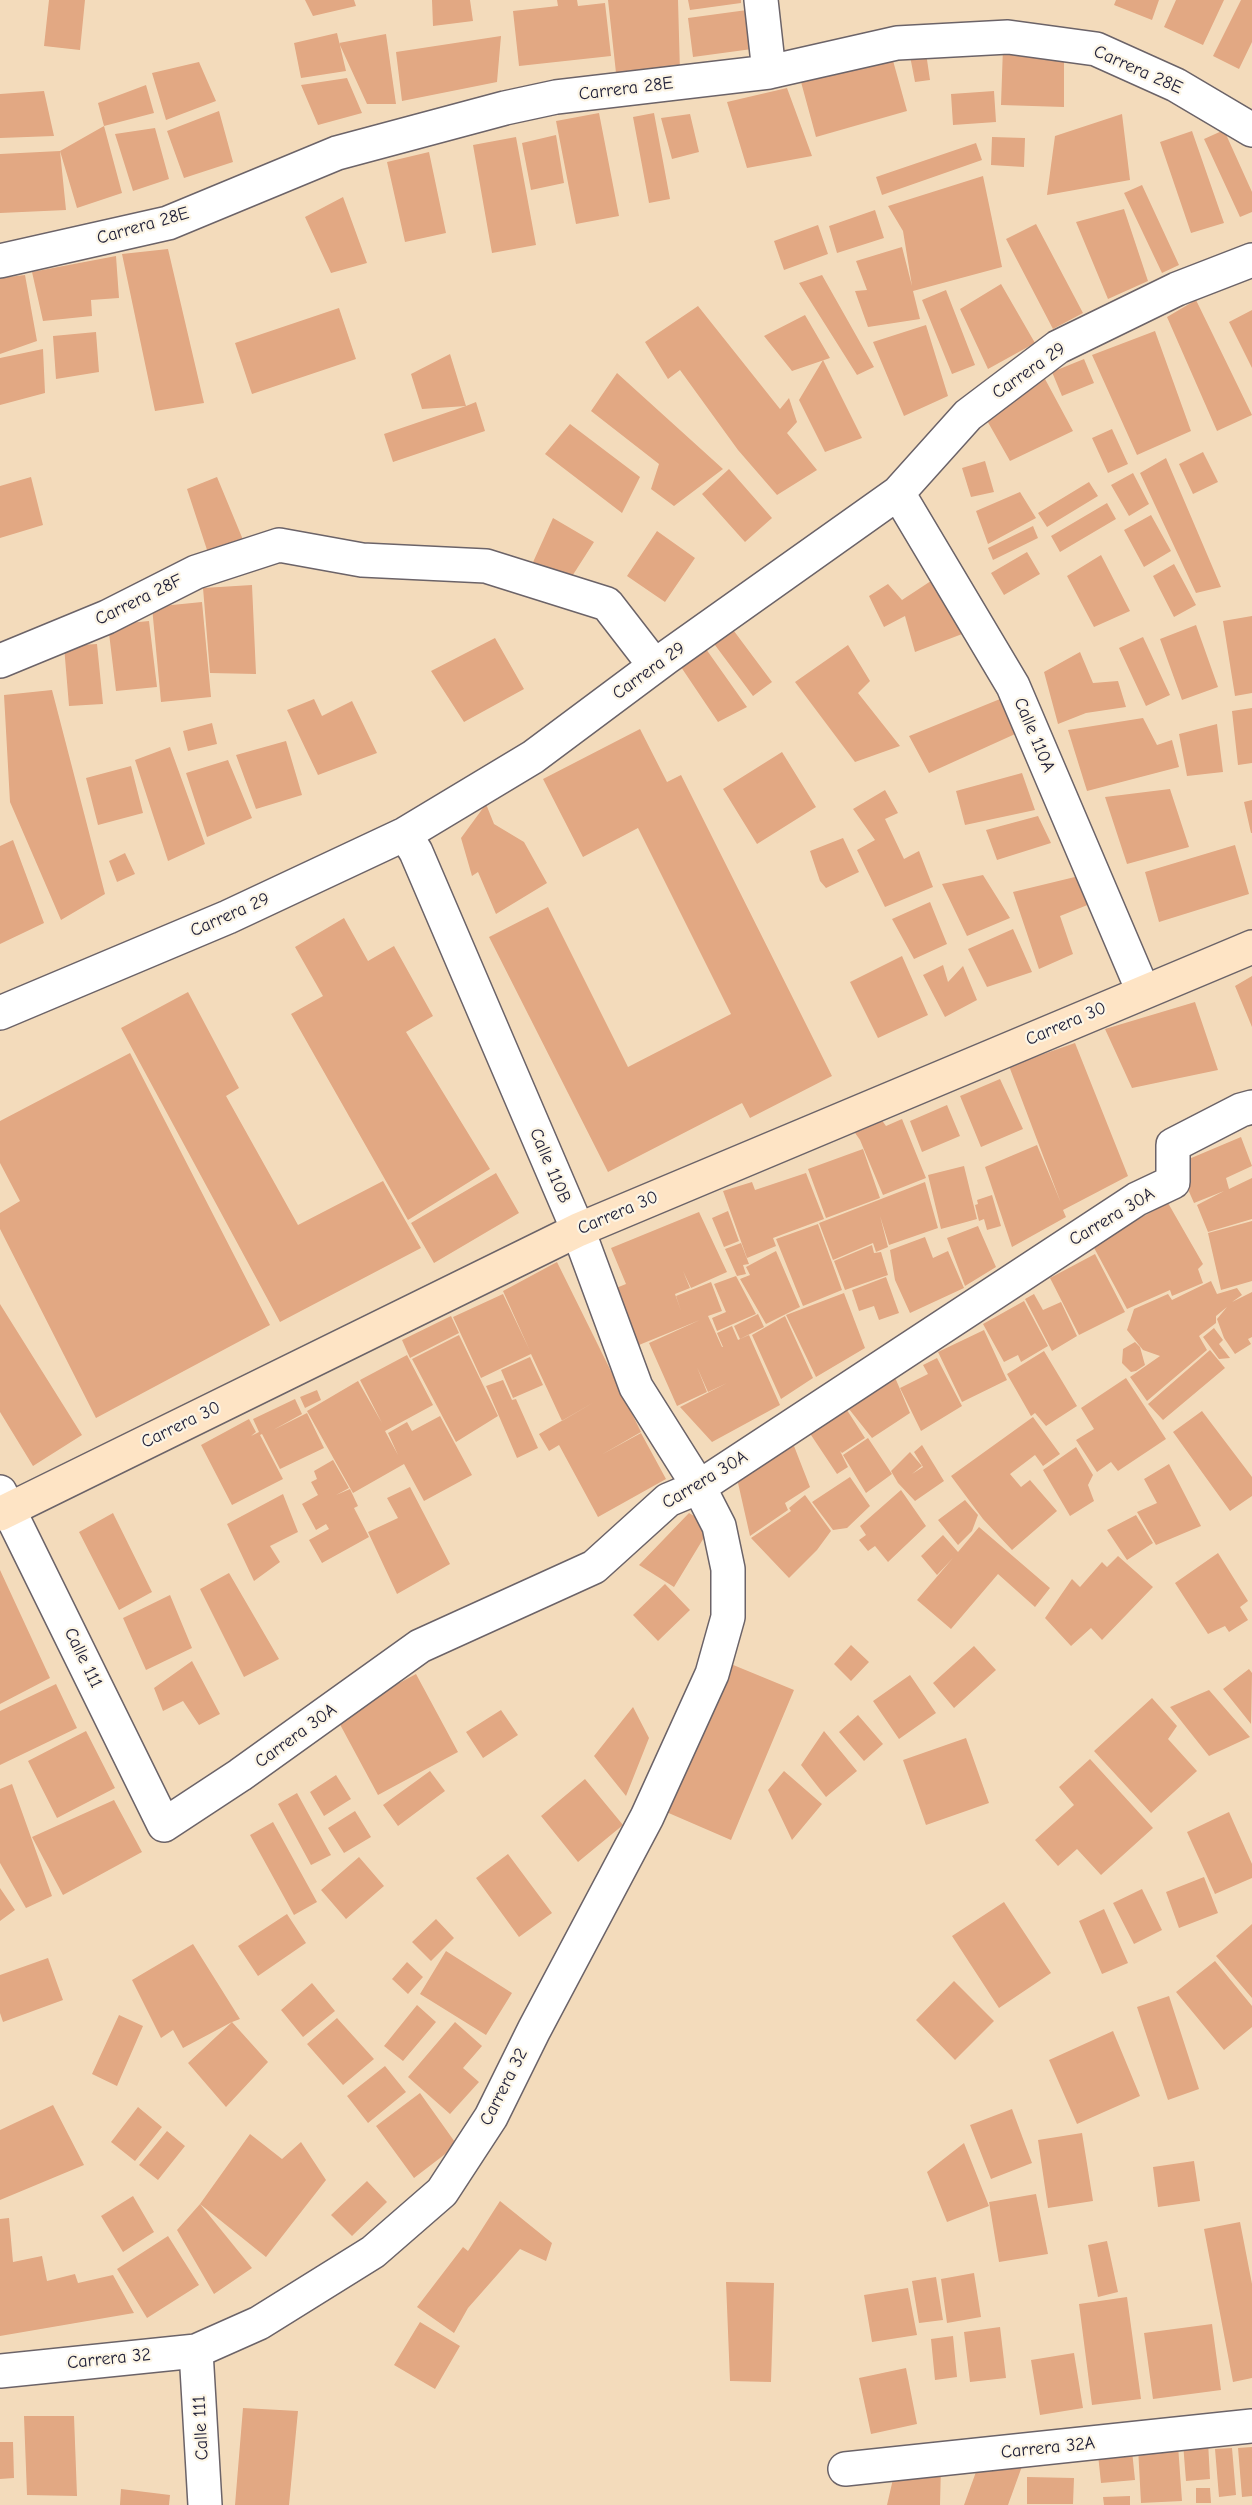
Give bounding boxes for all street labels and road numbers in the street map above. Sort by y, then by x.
street label: Carrera 28E [1090,41,1186,99]
street label: Carrera 28E [578,72,674,106]
street label: Carrera 28E [94,203,192,249]
street label: Carrera 29 [988,338,1070,404]
street label: Carrera 28F [92,570,186,630]
street label: Carrera 29 [609,637,689,705]
street label: Calle 110A [1009,694,1059,776]
street label: Carrera 29 [187,888,273,942]
street label: Carrera 30 [1022,997,1110,1051]
street label: Calle 110B [525,1125,575,1207]
street label: Carrera 30A [1065,1183,1159,1251]
street label: Carrera 30 [574,1186,662,1240]
street label: Carrera 30 [138,1397,224,1453]
street label: Carrera 30A [658,1446,752,1514]
street label: Calle 111 [59,1624,107,1692]
street label: Carrera 30A [251,1699,341,1773]
street label: Carrera 32 [475,2045,533,2129]
street label: Carrera 32 [66,2344,152,2374]
street label: Calle 111 [189,2395,213,2461]
street label: Carrera 32A [1000,2432,1096,2464]

